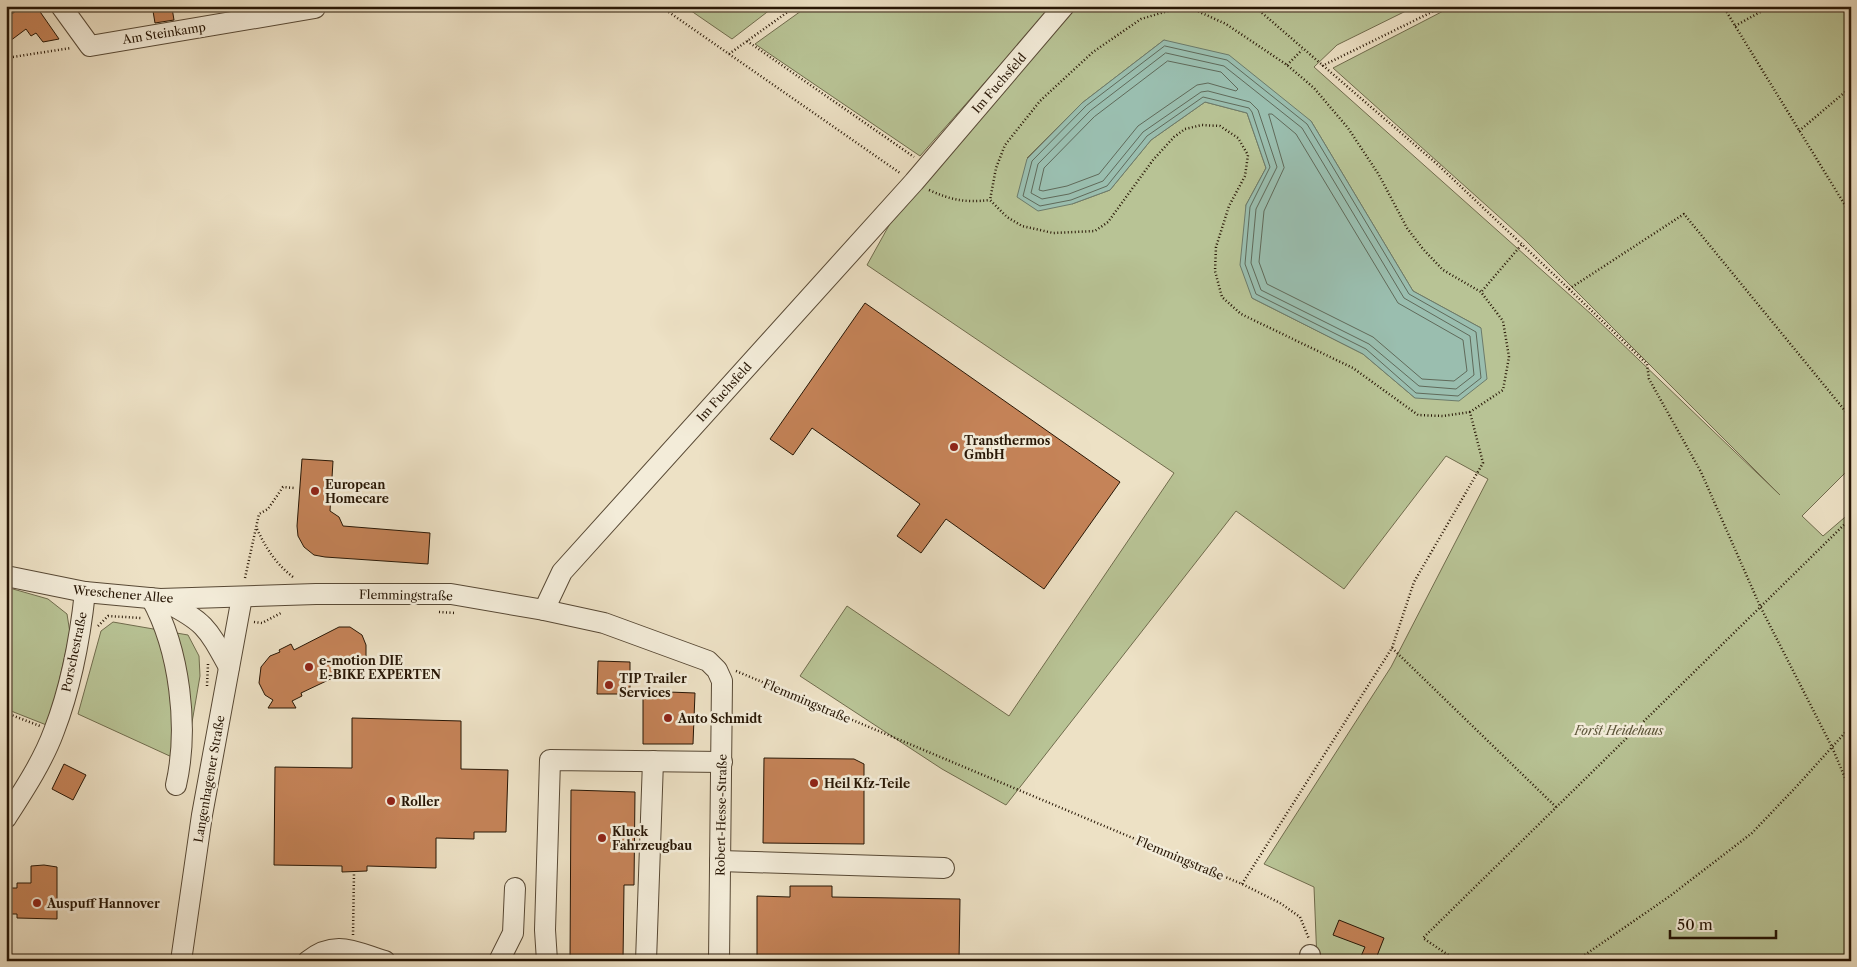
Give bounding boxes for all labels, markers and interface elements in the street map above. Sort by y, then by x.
street label: Am Steinkamp [120,19,207,47]
street label: Im Fuchsfeld [969,49,1030,116]
street label: Im Fuchsfeld [693,359,755,425]
place label: Transthermos GmbH [964,433,1051,462]
marker: Transthermos GmbH [948,441,960,453]
place label: European Homecare [325,477,389,506]
marker: European Homecare [309,485,321,497]
street label: Wreschener Allee [71,582,174,606]
street label: Flemmingstraße [359,587,453,603]
street label: Porschestraße [58,610,90,693]
place label: e-motion DIE E-BIKE EXPERTEN [319,653,442,682]
marker: e-motion DIE E-BIKE EXPERTEN [303,661,315,673]
place label: TIP Trailer Services [619,671,687,700]
street label: Flemmingstraße [761,676,853,726]
marker: TIP Trailer Services [603,679,615,691]
place label: Auto Schmidt [677,711,762,726]
marker: Auto Schmidt [662,712,674,724]
street label: Langenhagener Straße [190,714,228,844]
park label: Forst Heidehaus [1574,723,1664,738]
street label: Robert-Hesse-Straße [712,754,730,876]
place label: Heil Kfz-Teile [824,776,910,791]
marker: Heil Kfz-Teile [808,777,820,789]
place label: Roller [401,794,439,809]
marker: Roller [385,795,397,807]
place label: Kluck Fahrzeugbau [612,824,692,853]
marker: Kluck Fahrzeugbau [596,832,608,844]
street label: Flemmingstraße [1134,833,1226,883]
place label: Auspuff Hannover [46,896,160,911]
marker: Auspuff Hannover [31,897,43,909]
scale bar [1670,907,1776,939]
text: 50 m [1677,915,1713,934]

